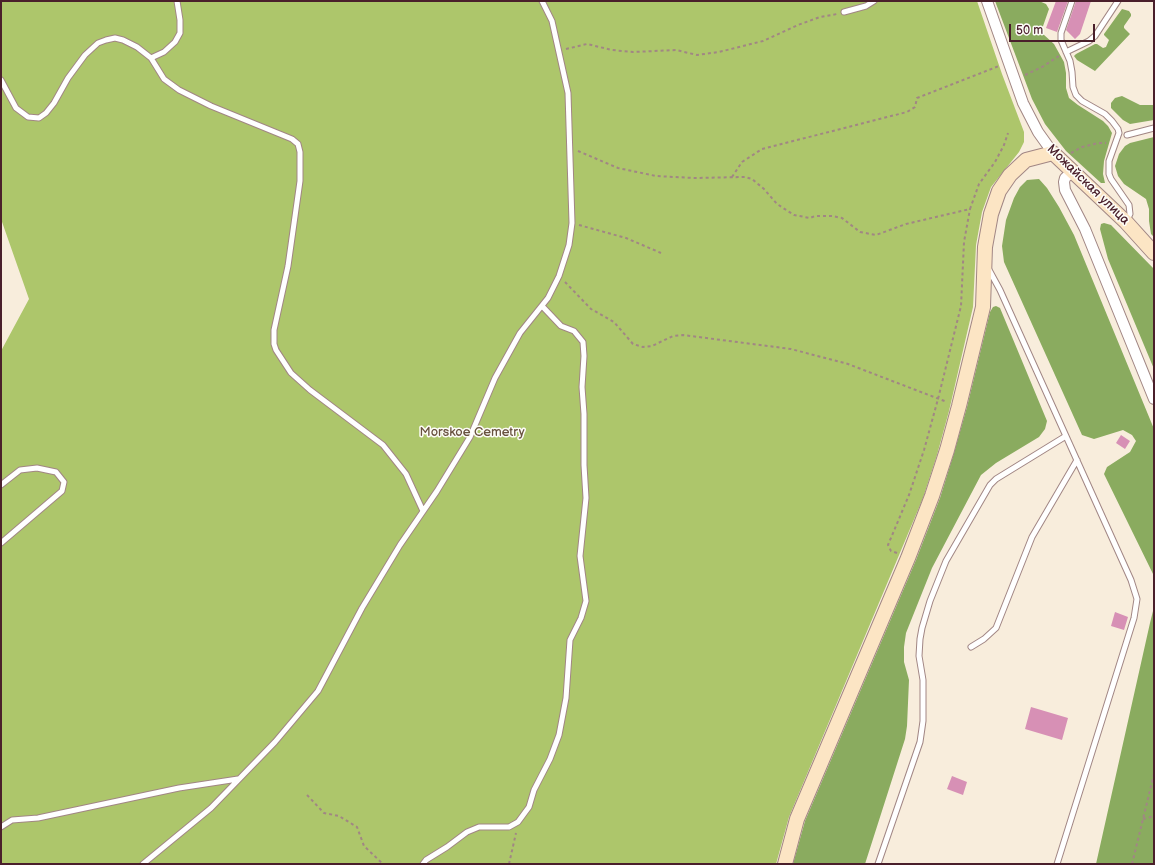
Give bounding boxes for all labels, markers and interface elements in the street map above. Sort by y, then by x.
scale bar [1011,16,1097,42]
text: 50 m [1016,23,1043,38]
street label: Можайская улица [1043,142,1133,228]
park label: Morskoe Cemetry [419,425,525,441]

